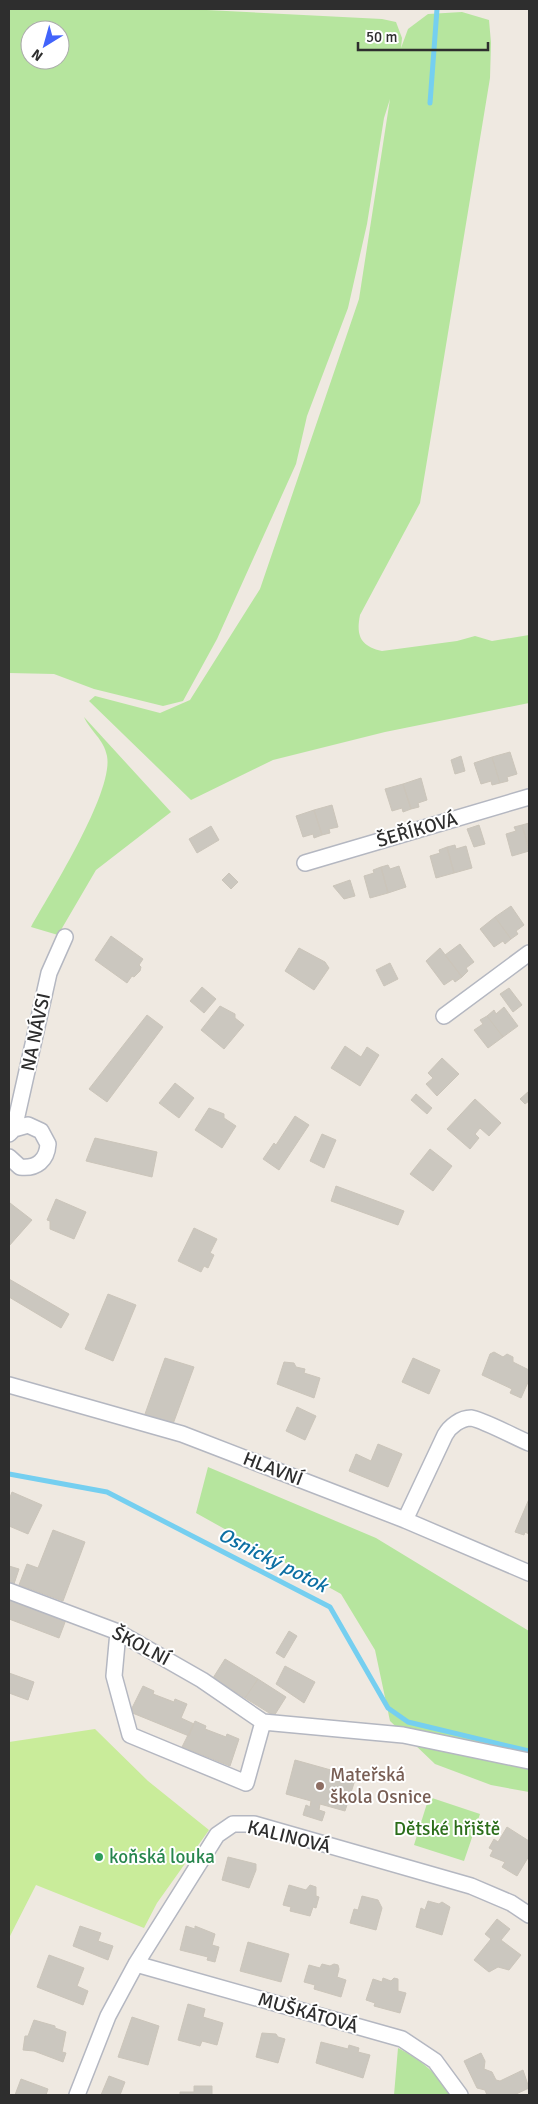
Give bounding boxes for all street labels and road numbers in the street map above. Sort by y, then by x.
street label: ŠEŘÍKOVÁ [373,806,461,853]
street label: NA NÁVSI [16,991,56,1073]
street label: HLAVNÍ [239,1447,307,1492]
street label: ŠKOLNÍ [108,1620,175,1671]
street label: KALINOVÁ [245,1815,334,1859]
street label: MUŠKÁTOVÁ [255,1986,361,2039]

